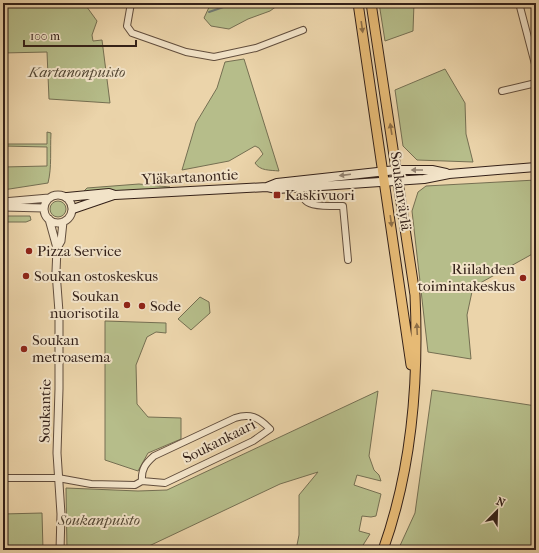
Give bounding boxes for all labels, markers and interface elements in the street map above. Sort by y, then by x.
one-way arrow [359,21,365,33]
scale bar [24,22,136,48]
text: 100 m [30,29,60,43]
park label: Kartanonpuisto [28,63,125,81]
one-way arrow [388,123,394,135]
street label: Soukanväylä [387,150,416,233]
street label: Yläkartanontie [140,165,239,189]
one-way arrow [410,167,423,173]
one-way arrow [339,172,351,178]
place label: Kaskivuori [285,186,355,204]
marker: Kaskivuori [272,190,282,200]
one-way arrow [388,214,394,227]
place label: Pizza Service [37,242,122,260]
marker: Pizza Service [24,246,34,256]
place label: Riilahden toimintakeskus [418,260,515,295]
place label: Soukan ostoskeskus [34,267,159,285]
marker: Soukan ostoskeskus [21,271,31,281]
marker: Riilahden toimintakeskus [518,273,528,283]
place label: Soukan nuorisotila [50,287,120,322]
place label: Sode [150,297,182,315]
marker: Soukan nuorisotila [122,300,132,310]
marker: Sode [137,301,147,311]
one-way arrow [413,323,420,335]
place label: Soukan metroasema [32,331,111,366]
marker: Soukan metroasema [19,344,29,354]
street label: Soukantie [35,378,55,443]
street label: Soukankaari [180,415,259,467]
north arrow [477,491,517,531]
text: N [494,495,508,510]
park label: Soukanpuisto [57,511,140,529]

